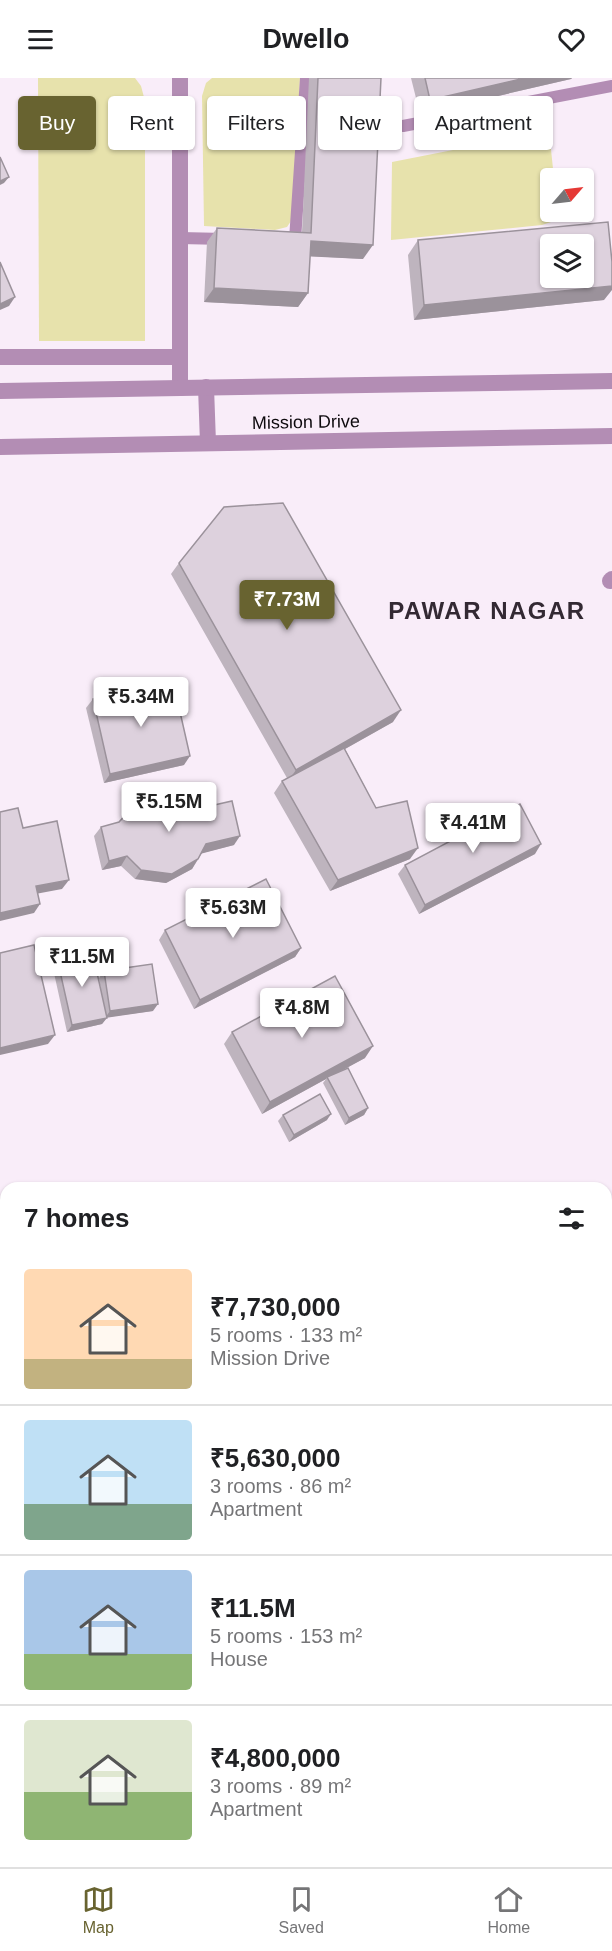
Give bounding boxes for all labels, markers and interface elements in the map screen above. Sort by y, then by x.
icon: menu [24,23,57,56]
icon: heart [555,23,588,56]
text: Dwello [262,24,350,54]
chip: Buy [18,96,96,150]
chip: Rent [108,96,195,150]
chip: Filters [207,96,306,150]
chip: New [318,96,402,150]
chip: Apartment [414,96,553,150]
north arrow [540,168,594,222]
map controls [540,168,594,288]
button: layers [540,234,594,288]
street label: Mission Drive [252,411,360,433]
pin: ₹7.73M [238,580,336,631]
text: ₹7.73M [253,588,321,610]
district label: PAWAR NAGAR [388,597,586,624]
pin: ₹5.34M [92,677,190,728]
text: ₹5.34M [107,685,175,707]
pin: ₹5.15M [120,782,218,833]
text: ₹5.15M [135,790,203,812]
pin: ₹4.41M [424,803,522,854]
text: ₹4.41M [439,811,507,833]
pin: ₹5.63M [184,888,282,939]
text: ₹5.63M [199,896,267,918]
pin: ₹11.5M [33,937,131,988]
text: ₹11.5M [49,945,115,967]
pin: ₹4.8M [260,988,344,1039]
text: ₹4.8M [274,996,330,1018]
icon: filters [555,1202,588,1235]
text: 7 homes [24,1203,130,1233]
text: ₹7,730,000 [210,1292,341,1322]
icon: home [72,1293,144,1365]
text: 5 rooms · 133 m² [210,1324,362,1346]
text: Mission Drive [210,1347,330,1369]
text: ₹5,630,000 [210,1443,341,1473]
icon: home [72,1444,144,1516]
text: 3 rooms · 86 m² [210,1475,351,1497]
text: Apartment [210,1498,302,1520]
text: ₹11.5M [210,1593,296,1623]
icon: home [72,1594,144,1666]
text: 5 rooms · 153 m² [210,1625,362,1647]
text: House [210,1648,268,1670]
text: ₹4,800,000 [210,1743,341,1773]
icon: home [72,1744,144,1816]
text: 3 rooms · 89 m² [210,1775,351,1797]
text: Apartment [210,1798,302,1820]
tab: Map [82,1883,115,1937]
tab: Saved [278,1883,324,1937]
tab: Home [487,1883,530,1937]

